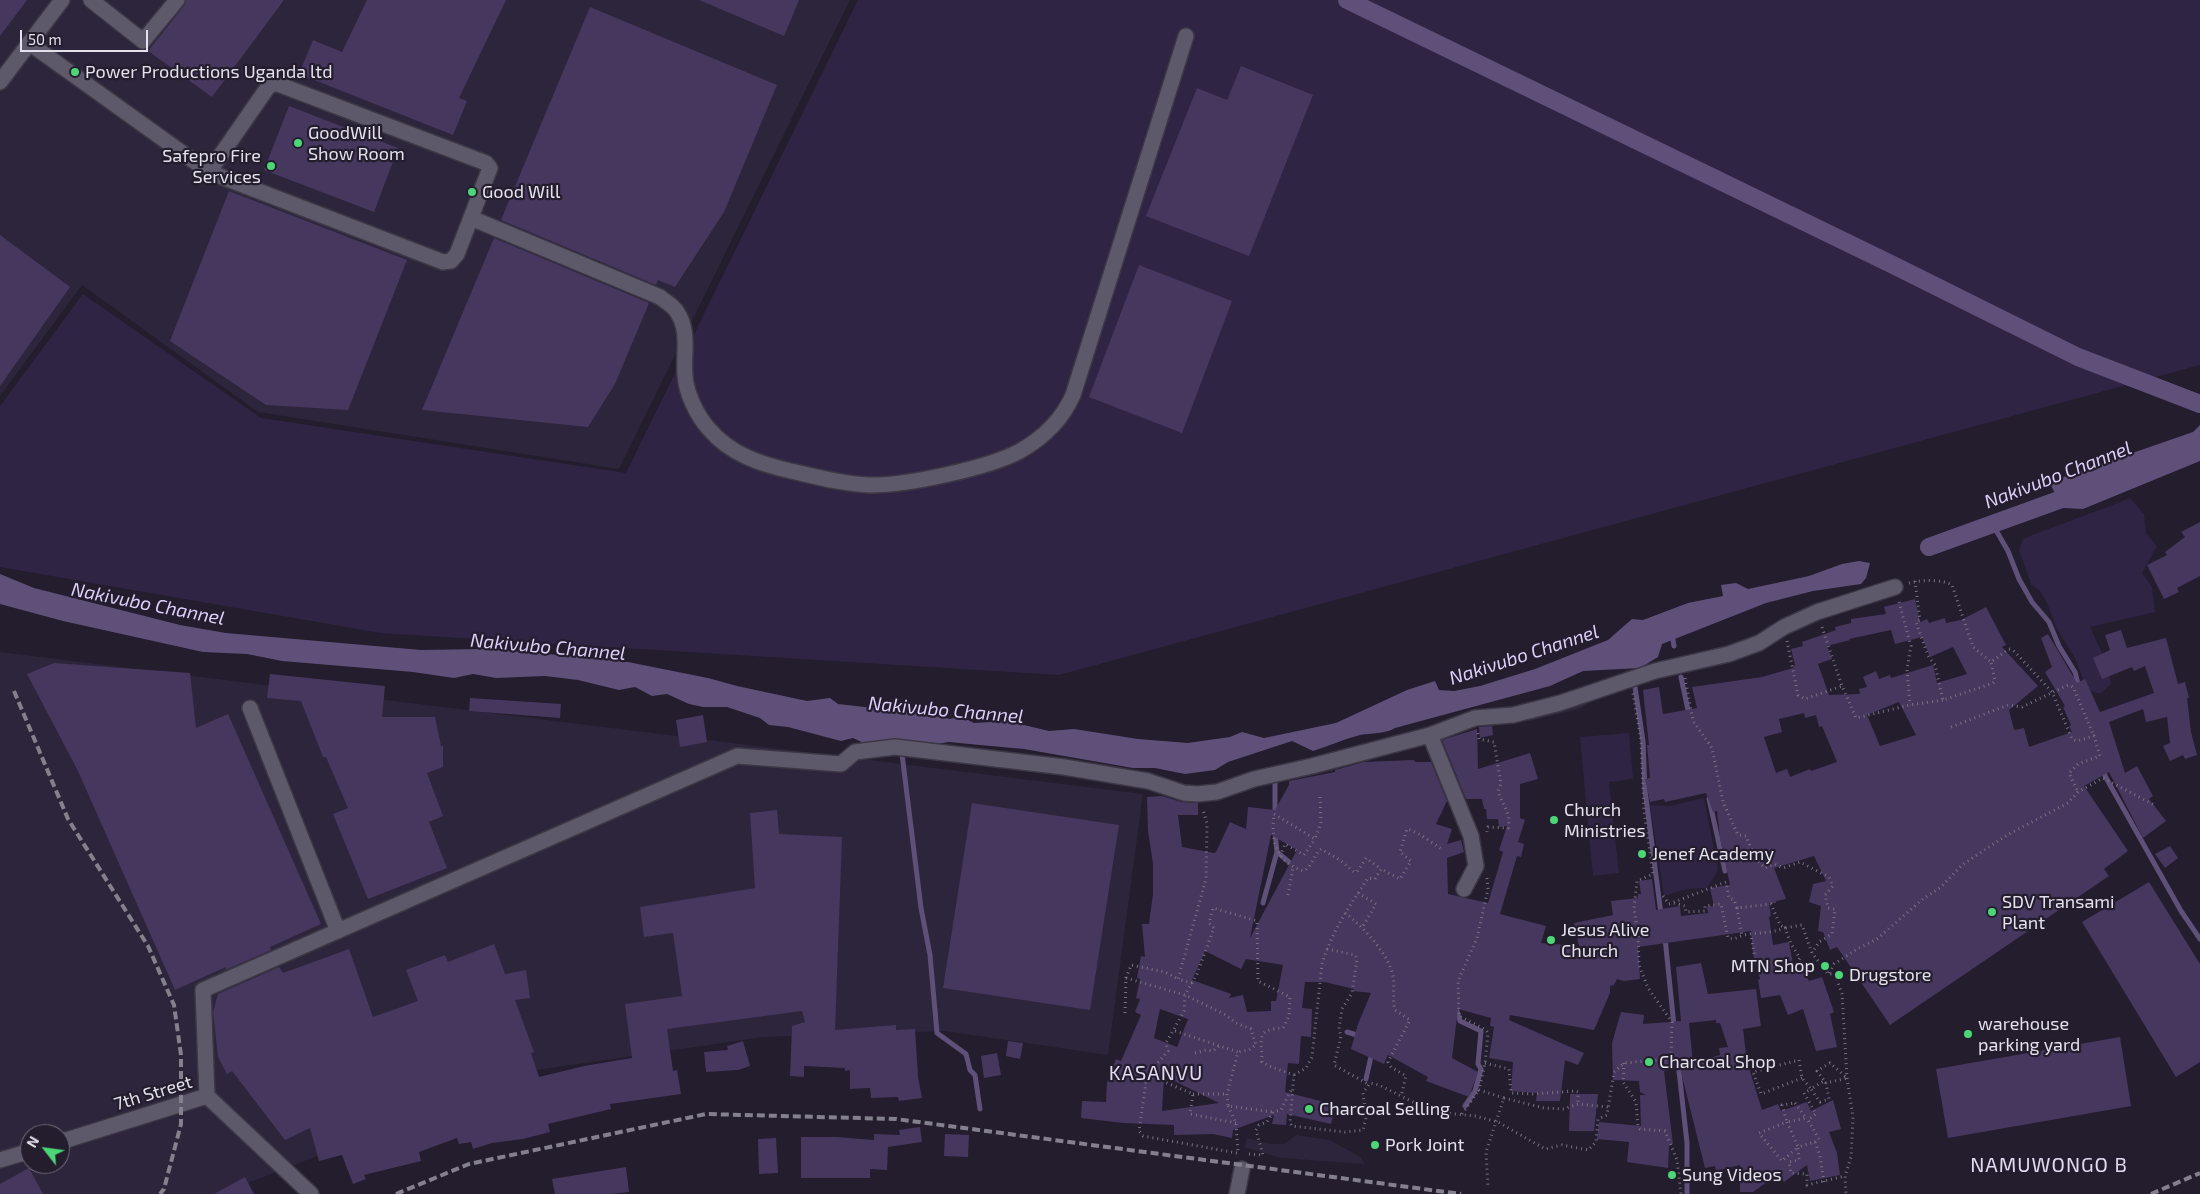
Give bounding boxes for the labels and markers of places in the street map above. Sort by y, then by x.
place label: Power Productions Uganda ltd [85,61,332,83]
marker: Power Productions Uganda ltd [69,66,81,78]
place label: GoodWill Show Room [308,122,405,164]
marker: GoodWill Show Room [292,137,304,149]
place label: Safepro Fire Services [162,145,261,188]
marker: Safepro Fire Services [265,160,277,172]
place label: Good Will [482,181,560,203]
marker: Good Will [466,186,478,198]
place label: Church Ministries [1564,799,1646,842]
marker: Church Ministries [1548,814,1560,826]
place label: Jenef Academy [1652,843,1774,865]
marker: Jenef Academy [1636,848,1648,860]
place label: SDV Transami Plant [2002,891,2114,934]
marker: SDV Transami Plant [1986,906,1998,918]
place label: Jesus Alive Church [1561,919,1649,962]
marker: Jesus Alive Church [1545,934,1557,946]
place label: MTN Shop [1731,955,1815,977]
marker: MTN Shop [1819,960,1831,972]
place label: Drugstore [1849,964,1931,986]
marker: Drugstore [1833,969,1845,981]
place label: warehouse parking yard [1978,1013,2080,1056]
marker: warehouse parking yard [1962,1028,1974,1040]
place label: Charcoal Shop [1659,1051,1776,1073]
marker: Charcoal Shop [1643,1056,1655,1068]
place label: Charcoal Selling [1319,1098,1450,1120]
marker: Charcoal Selling [1303,1103,1315,1115]
place label: Pork Joint [1385,1134,1464,1156]
marker: Pork Joint [1369,1139,1381,1151]
place label: Sung Videos [1682,1164,1782,1186]
marker: Sung Videos [1666,1169,1678,1181]

